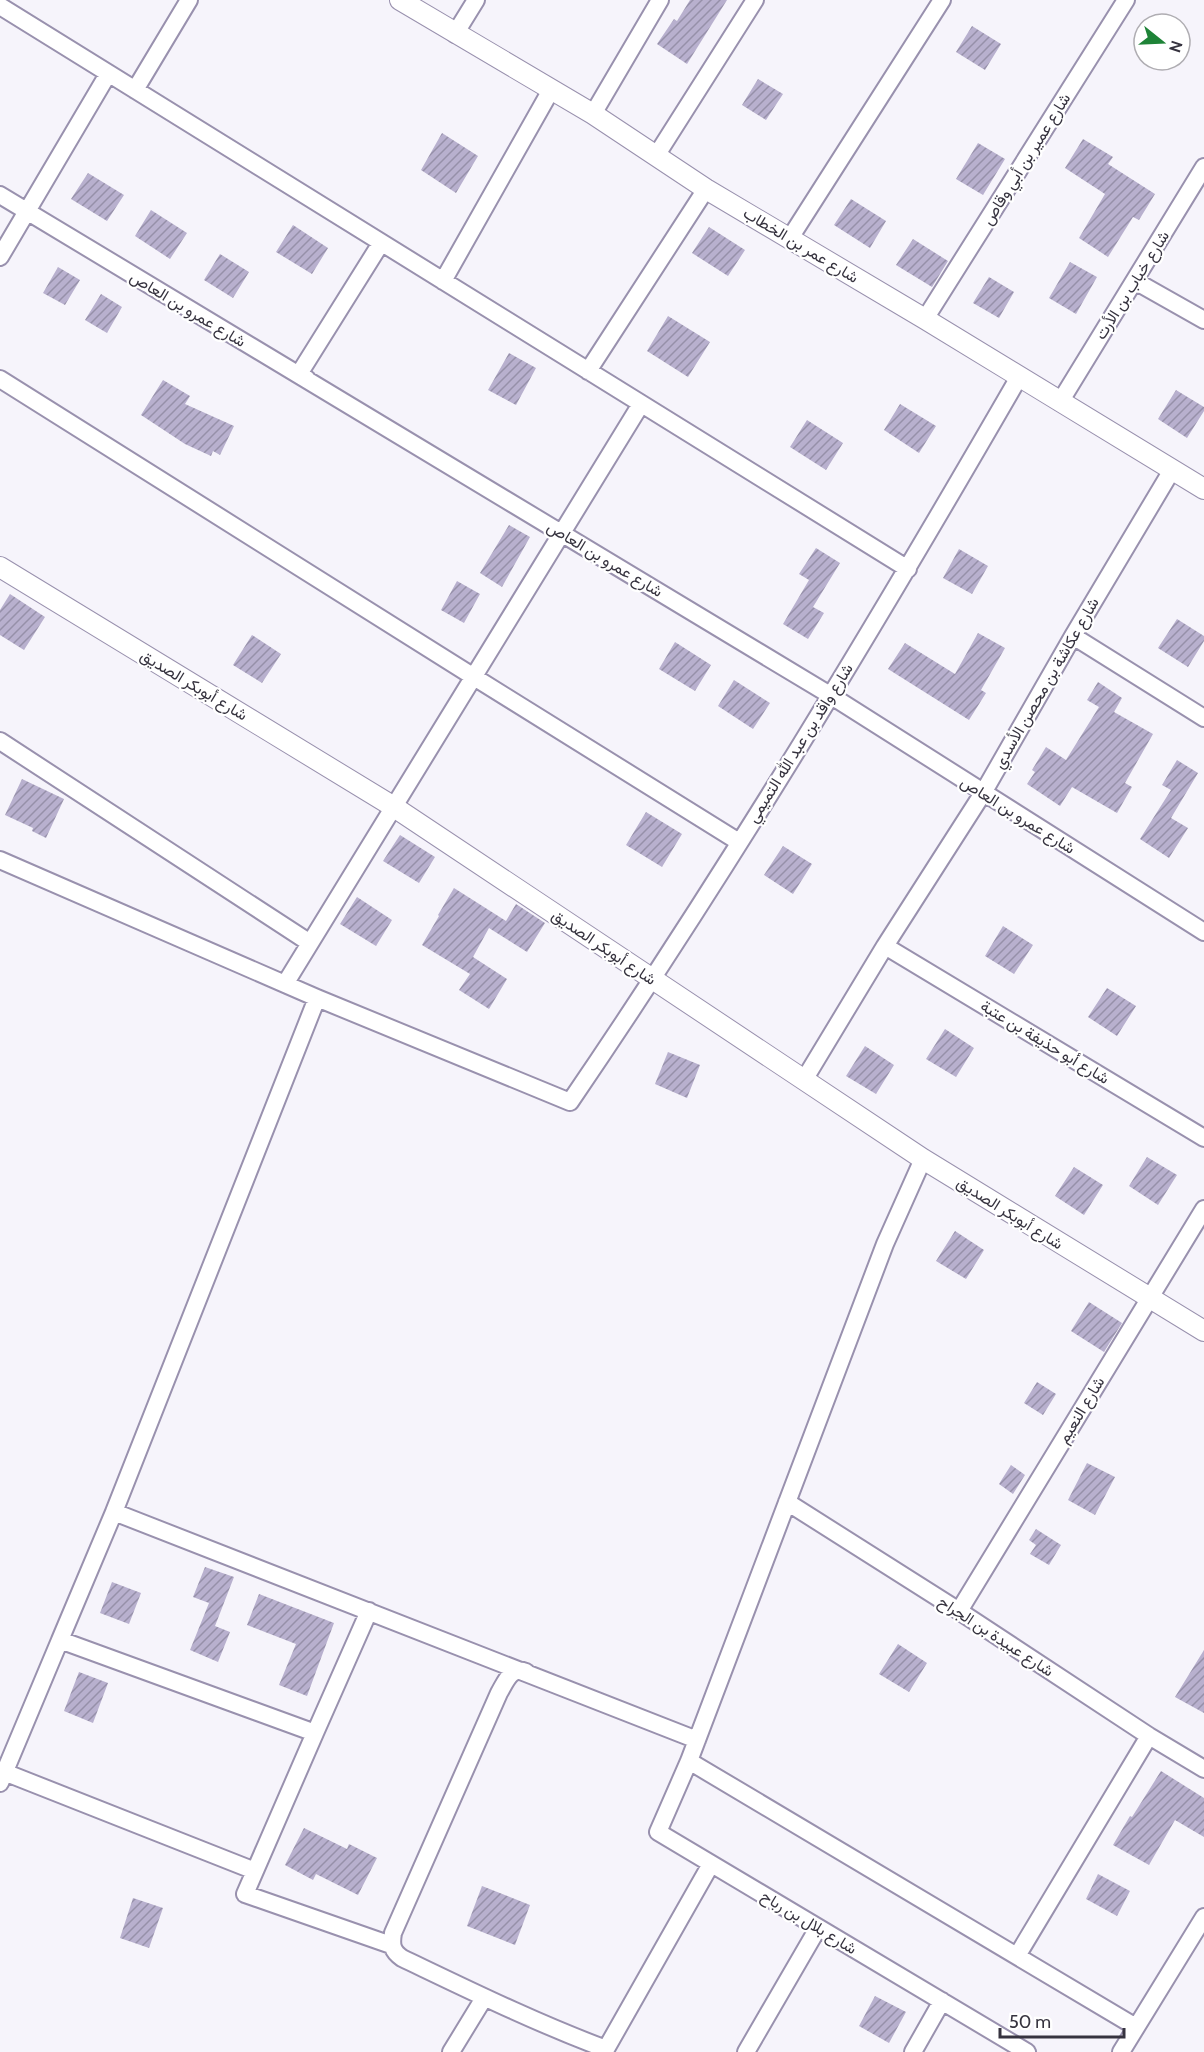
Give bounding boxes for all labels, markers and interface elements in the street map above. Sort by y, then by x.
north arrow [1132,12,1192,72]
text: N [1165,38,1187,55]
street label: شارع عمير بن أبي وقاص [978,90,1078,231]
street label: شارع عمر بن الخطاب [739,203,862,289]
street label: شارع خباب بن الأرت [1091,227,1175,344]
street label: شارع عمرو بن العاص [126,267,249,353]
street label: شارع عمرو بن العاص [543,517,666,603]
street label: شارع عكاشة بن محصن الأسدي [989,594,1106,774]
street label: شارع أبوبكر الصديق [136,645,251,726]
street label: شارع واقد بن عبد الله التميمي [743,660,860,828]
street label: شارع عمرو بن العاص [956,772,1079,860]
street label: شارع أبوبكر الصديق [547,905,660,991]
street label: شارع أبو حذيفة بن عتبة [976,996,1113,1090]
street label: شارع أبوبكر الصديق [952,1173,1067,1255]
street label: شارع النعيم [1054,1373,1110,1448]
street label: شارع عبيدة بن الجراح [934,1592,1057,1682]
street label: شارع بلال بن رباح [757,1886,860,1960]
scale bar [1000,2001,1124,2039]
text: 50 m [1009,2011,1051,2033]

